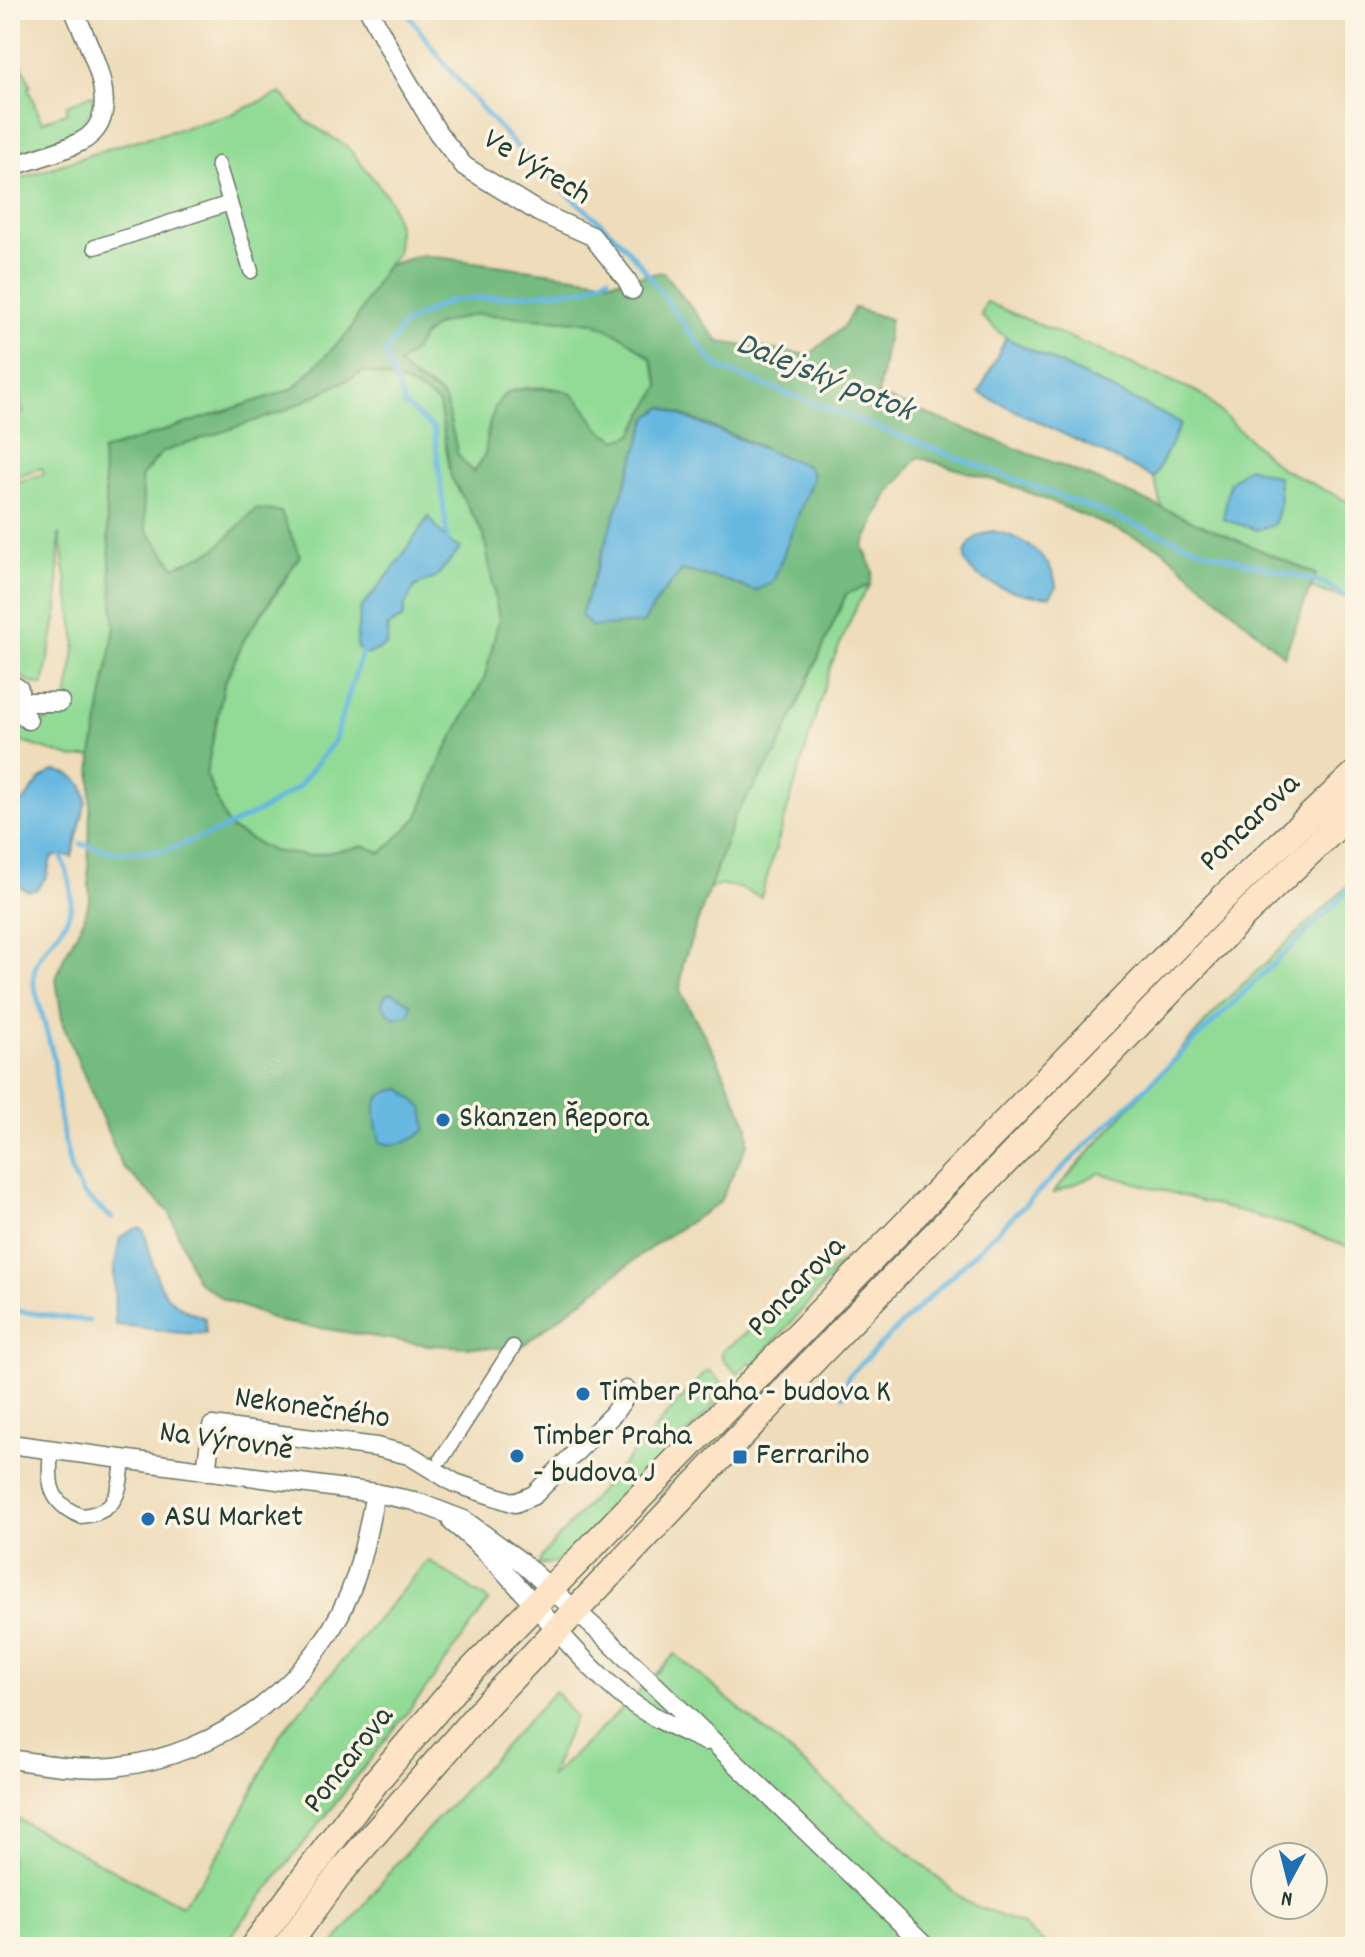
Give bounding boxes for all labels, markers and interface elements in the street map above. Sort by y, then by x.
street label: Ve Výrech [473,119,599,219]
water label: Dalejský potok [728,321,923,438]
street label: Poncarova [1190,763,1313,884]
place label: Skanzen Řepora [459,1097,650,1143]
marker: Skanzen Řepora [434,1111,452,1129]
street label: Poncarova [738,1226,859,1349]
place label: Timber Praha - budova K [599,1371,891,1417]
street label: Nekonečného [231,1376,393,1444]
marker: Timber Praha - budova K [574,1385,592,1403]
street label: Na Výrovně [156,1411,296,1475]
place label: Timber Praha - budova J [533,1415,693,1498]
place label: Ferrariho [756,1434,870,1480]
marker: Timber Praha - budova J [508,1447,526,1465]
marker: Ferrariho [731,1448,749,1466]
place label: ASU Market [164,1496,303,1542]
marker: ASU Market [139,1510,157,1528]
street label: Poncarova [293,1696,407,1825]
north arrow [1249,1841,1329,1921]
text: N [1280,1881,1294,1913]

